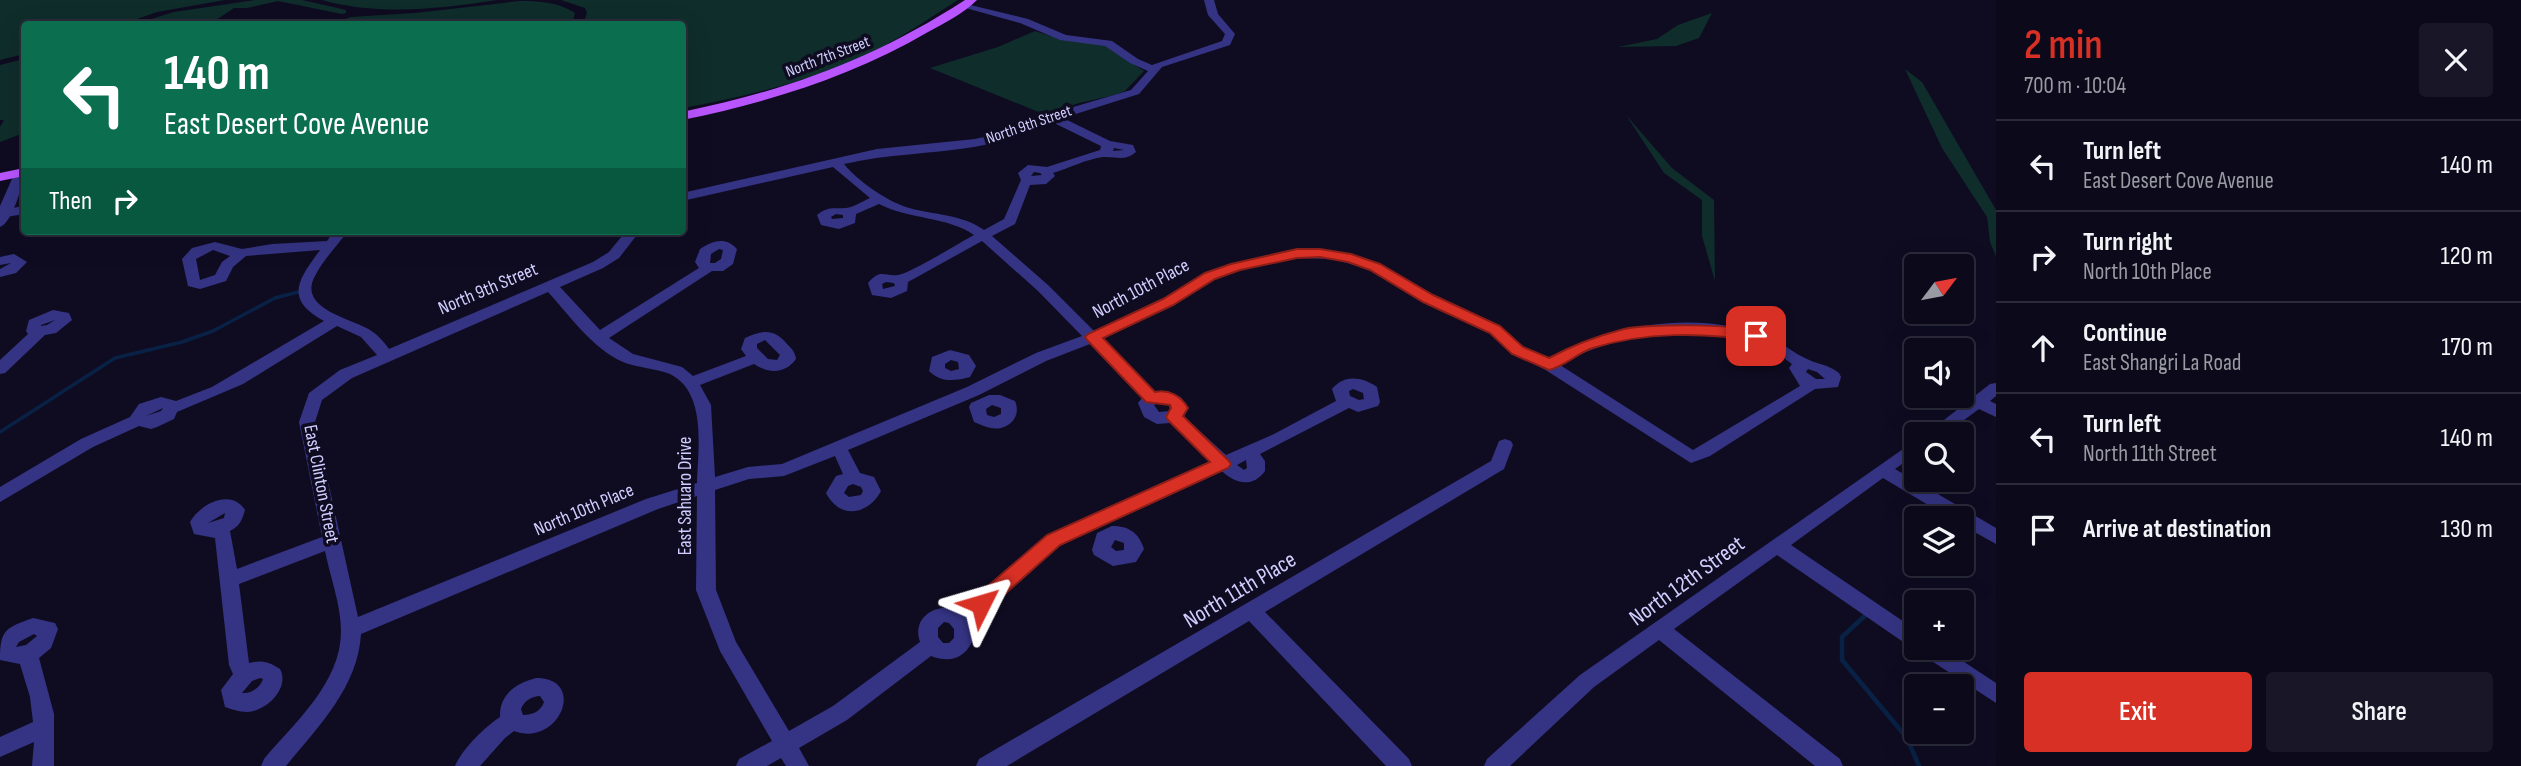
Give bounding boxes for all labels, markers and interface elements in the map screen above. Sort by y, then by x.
text: 2 min [2024,20,2103,71]
button: close [2419,23,2493,97]
street label: North 7th Street [783,32,873,82]
text: 140 m [164,45,270,104]
icon: left [49,49,140,140]
text: 700 m · 10:04 [2024,72,2126,100]
street label: North 9th Street [984,101,1074,148]
text: East Desert Cove Avenue [164,105,429,144]
text: Turn left [2083,136,2161,167]
icon: left [2024,147,2062,185]
text: 140 m [2441,150,2493,181]
text: East Desert Cove Avenue [2083,167,2274,195]
icon: right [106,182,144,220]
text: Then [49,186,92,217]
text: Turn right [2083,227,2172,258]
icon: right [2024,238,2062,276]
text: 120 m [2440,241,2493,272]
street label: North 10th Place [1089,254,1193,324]
north arrow [1904,254,1974,324]
map controls [1904,254,1974,744]
street label: North 9th Street [435,258,541,320]
text: North 10th Place [2083,258,2212,286]
pin [1726,306,1786,366]
icon: arrive [1737,317,1775,355]
text: Continue [2083,318,2167,349]
icon: ahead [2024,329,2062,367]
text: 170 m [2441,332,2493,363]
button: sound [1904,338,1974,408]
text: East Shangri La Road [2083,349,2241,377]
text: Turn left [2083,409,2161,440]
icon: left [2024,420,2062,458]
button: search [1904,422,1974,492]
street label: East Clinton Street [298,423,344,545]
text: 140 m [2441,423,2493,454]
street label: East Sahuaro Drive [674,437,697,555]
text: North 11th Street [2083,440,2217,468]
street label: North 10th Place [531,479,637,541]
button: layers [1904,506,1974,576]
icon: arrive [2024,511,2062,549]
text: Arrive at destination [2083,514,2271,545]
text: 130 m [2441,514,2493,545]
street label: North 12th Street [1624,530,1750,632]
street label: North 11th Place [1179,545,1301,635]
position arrow [944,567,1018,641]
button: + [1904,590,1974,660]
button: Exit [2024,672,2252,752]
button: Share [2266,672,2493,752]
button: − [1904,674,1974,744]

